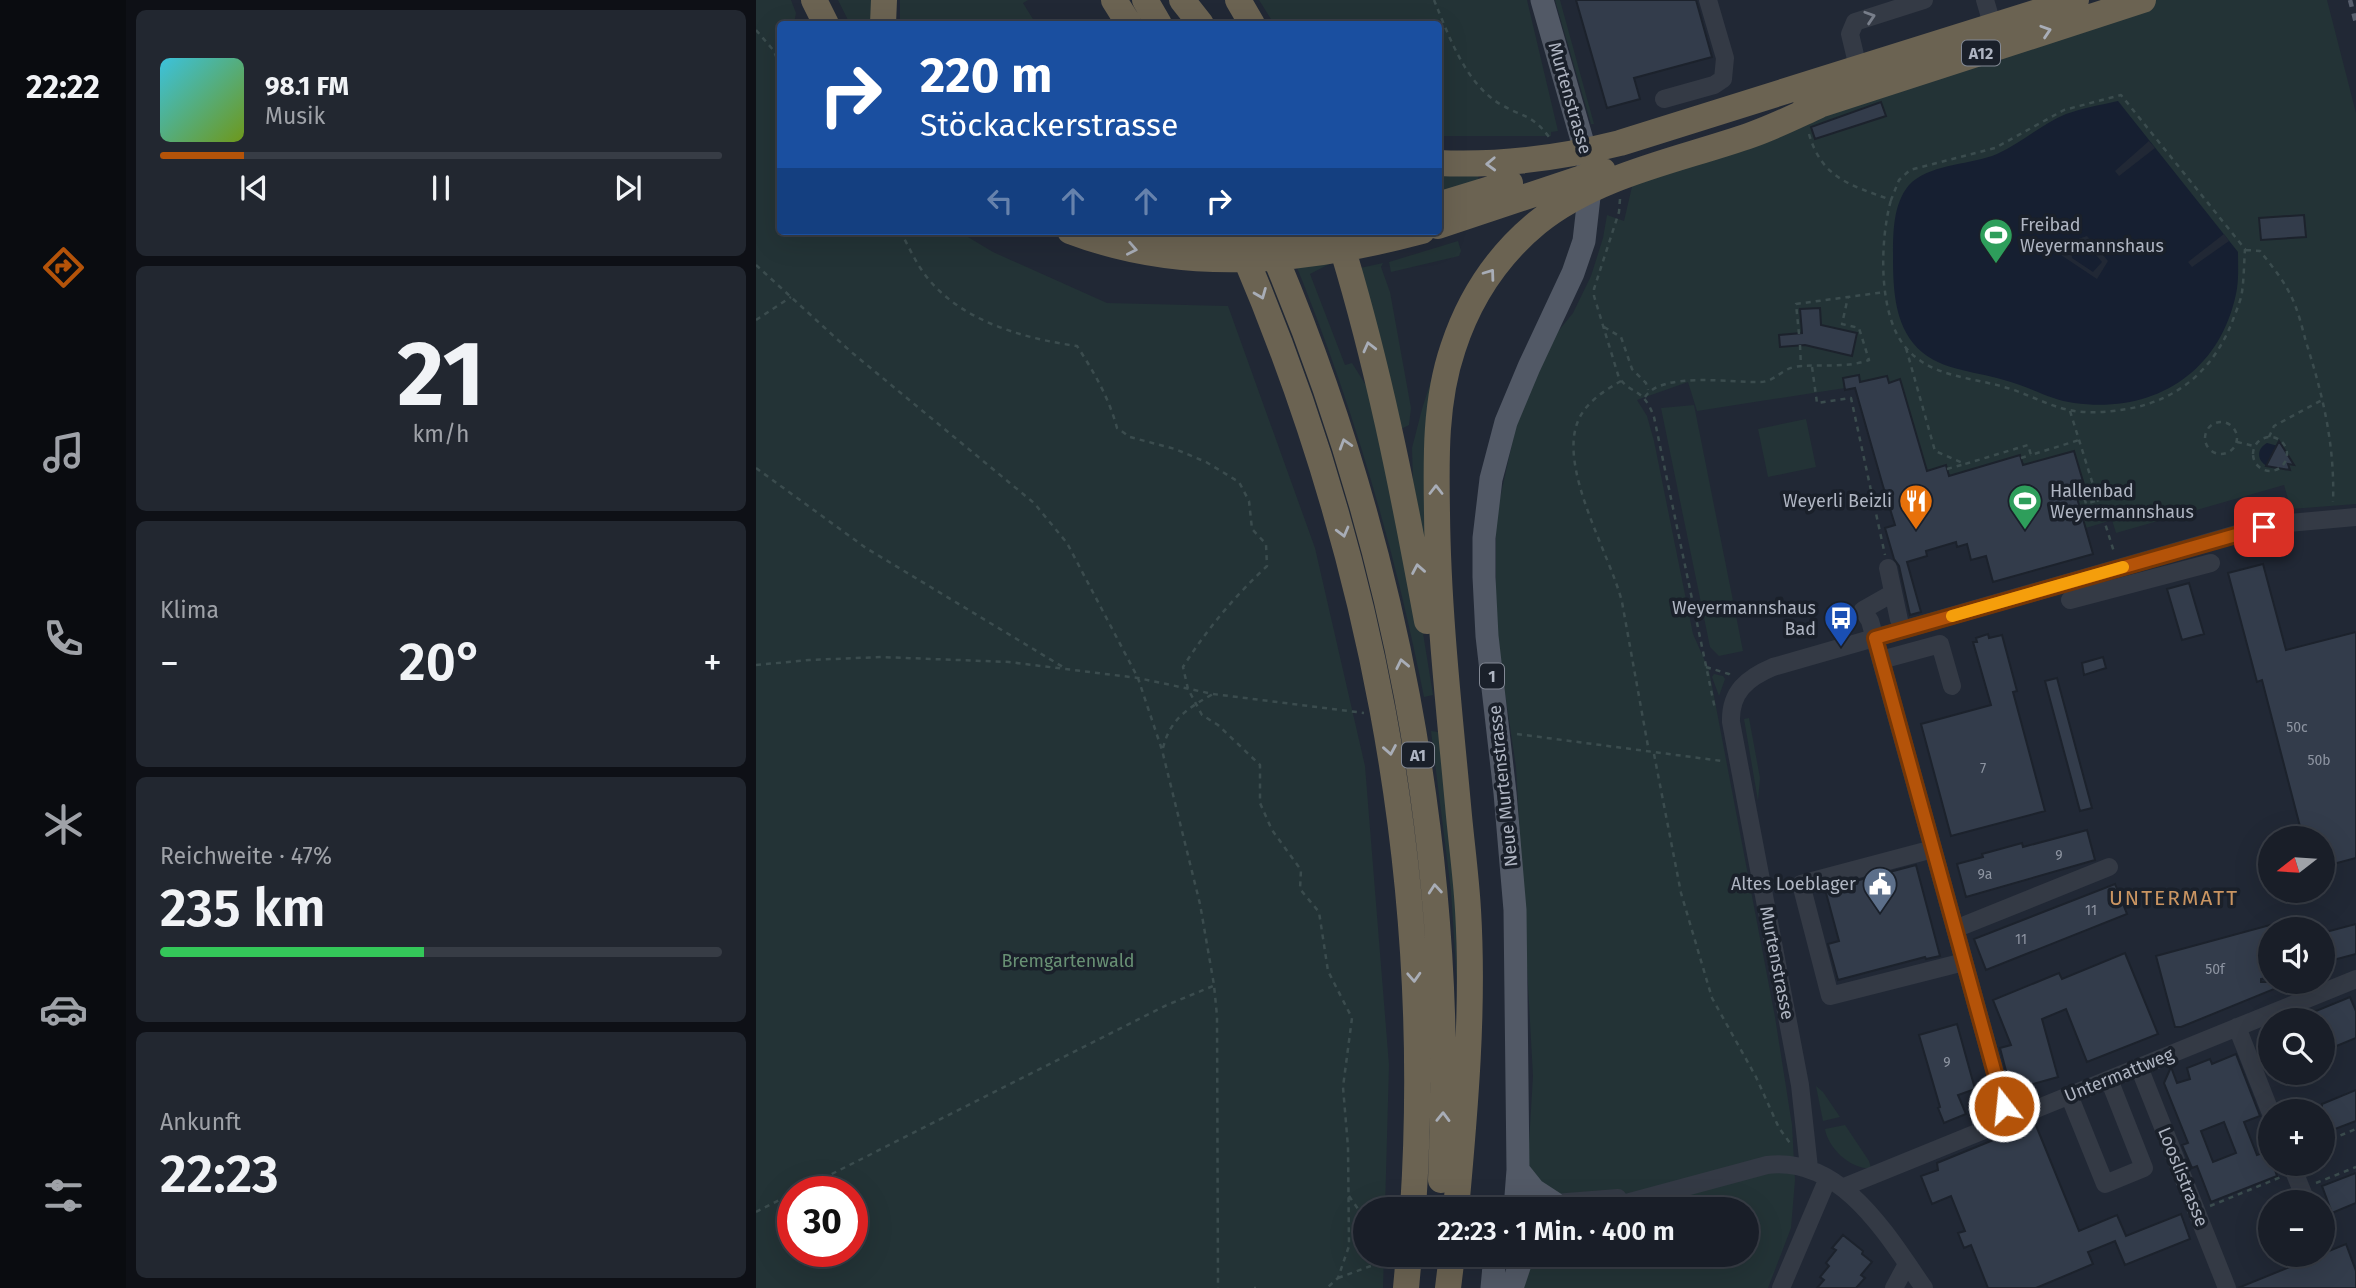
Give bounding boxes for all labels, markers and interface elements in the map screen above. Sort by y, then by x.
one-way arrow [1864,11,1876,25]
one-way arrow [2040,25,2052,40]
street label: Murtenstrasse [1544,40,1596,156]
road number: A12 [1962,40,2000,66]
text: 220 m [920,46,1052,105]
icon: right [805,49,896,140]
text: 22:22 [26,68,100,106]
text: 98.1 FM [265,71,349,102]
text: Musik [265,102,325,130]
text: Stöckackerstrasse [920,106,1178,144]
one-way arrow [1485,156,1496,171]
icon: previous [235,169,273,207]
icon: pause [422,169,460,207]
icon: next [609,169,647,207]
icon: left [981,182,1019,220]
icon: ahead [1054,182,1092,220]
icon: ahead [1127,182,1165,220]
icon: right [1200,182,1238,220]
place label: Freibad Weyermannshaus [2020,214,2164,257]
sports icon: Freibad Weyermannshaus [1977,216,2015,265]
one-way arrow [1126,241,1138,256]
icon: directions [39,243,88,292]
one-way arrow [1482,269,1494,282]
one-way arrow [1253,287,1267,299]
text: 21 [397,320,485,429]
one-way arrow [1363,341,1377,353]
text: km/h [413,420,469,448]
icon: music [39,428,88,477]
one-way arrow [1338,439,1353,451]
place label: Hallenbad Weyermannshaus [2050,480,2194,523]
restaurant icon: Weyerli Beizli [1897,482,1935,531]
sports icon: Hallenbad Weyermannshaus [2006,482,2044,531]
one-way arrow [1428,485,1444,495]
place label: Weyerli Beizli [1783,490,1892,512]
pin [2234,497,2294,557]
icon: arrive [2245,508,2283,546]
one-way arrow [1335,526,1349,538]
one-way arrow [1411,563,1426,575]
text: Klima [160,596,219,624]
place label: Weyermannshaus Bad [1672,597,1816,640]
bus stop icon: Weyermannshaus Bad [1822,599,1860,648]
icon: phone [39,614,88,663]
text: 20° [399,631,483,694]
text: − [160,640,179,686]
text: + [703,640,722,686]
one-way arrow [1395,658,1410,670]
road number: 1 [1480,664,1504,688]
street label: Neue Murtenstrasse [1484,704,1522,868]
house number: 50c [2286,719,2308,736]
road number: A1 [1402,742,1434,768]
one-way arrow [1382,744,1397,756]
house number: 50b [2307,752,2331,769]
house number: 7 [1980,760,1986,777]
icon: climate [39,800,88,849]
north arrow [2258,826,2334,903]
map controls [2258,826,2335,1267]
text: Reichweite · 47% [160,842,332,870]
house number: 9 [2055,847,2063,864]
public building icon: Altes Loeblager [1861,865,1899,914]
house number: 9a [1978,866,1992,883]
place label: Altes Loeblager [1731,873,1856,895]
text: 235 km [160,877,326,940]
one-way arrow [1428,884,1443,895]
district label: UNTERMATT [2109,885,2239,911]
house number: 11 [2085,902,2097,919]
street label: Murtenstrasse [1755,904,1799,1022]
button: sound [2258,917,2335,994]
house number: 11 [2015,931,2027,948]
park label: Bremgartenwald [1001,950,1135,972]
house number: 50f [2205,961,2226,978]
one-way arrow [1406,971,1421,982]
icon: car [39,985,88,1034]
button: search [2258,1008,2335,1085]
street label: Untermattweg [2061,1043,2177,1107]
house number: 9 [1943,1054,1951,1071]
position arrow [1967,1069,2041,1143]
button: + [2258,1099,2335,1176]
text: Ankunft [160,1108,241,1136]
one-way arrow [1436,1111,1451,1122]
street label: Looslistrasse [2153,1124,2213,1230]
text: 22:23 [160,1143,279,1206]
icon: filters [39,1171,88,1220]
speed limit sign: 30 [777,1176,868,1267]
button: − [2258,1190,2335,1267]
text: 22:23 · 1 Min. · 400 m [1437,1216,1675,1247]

